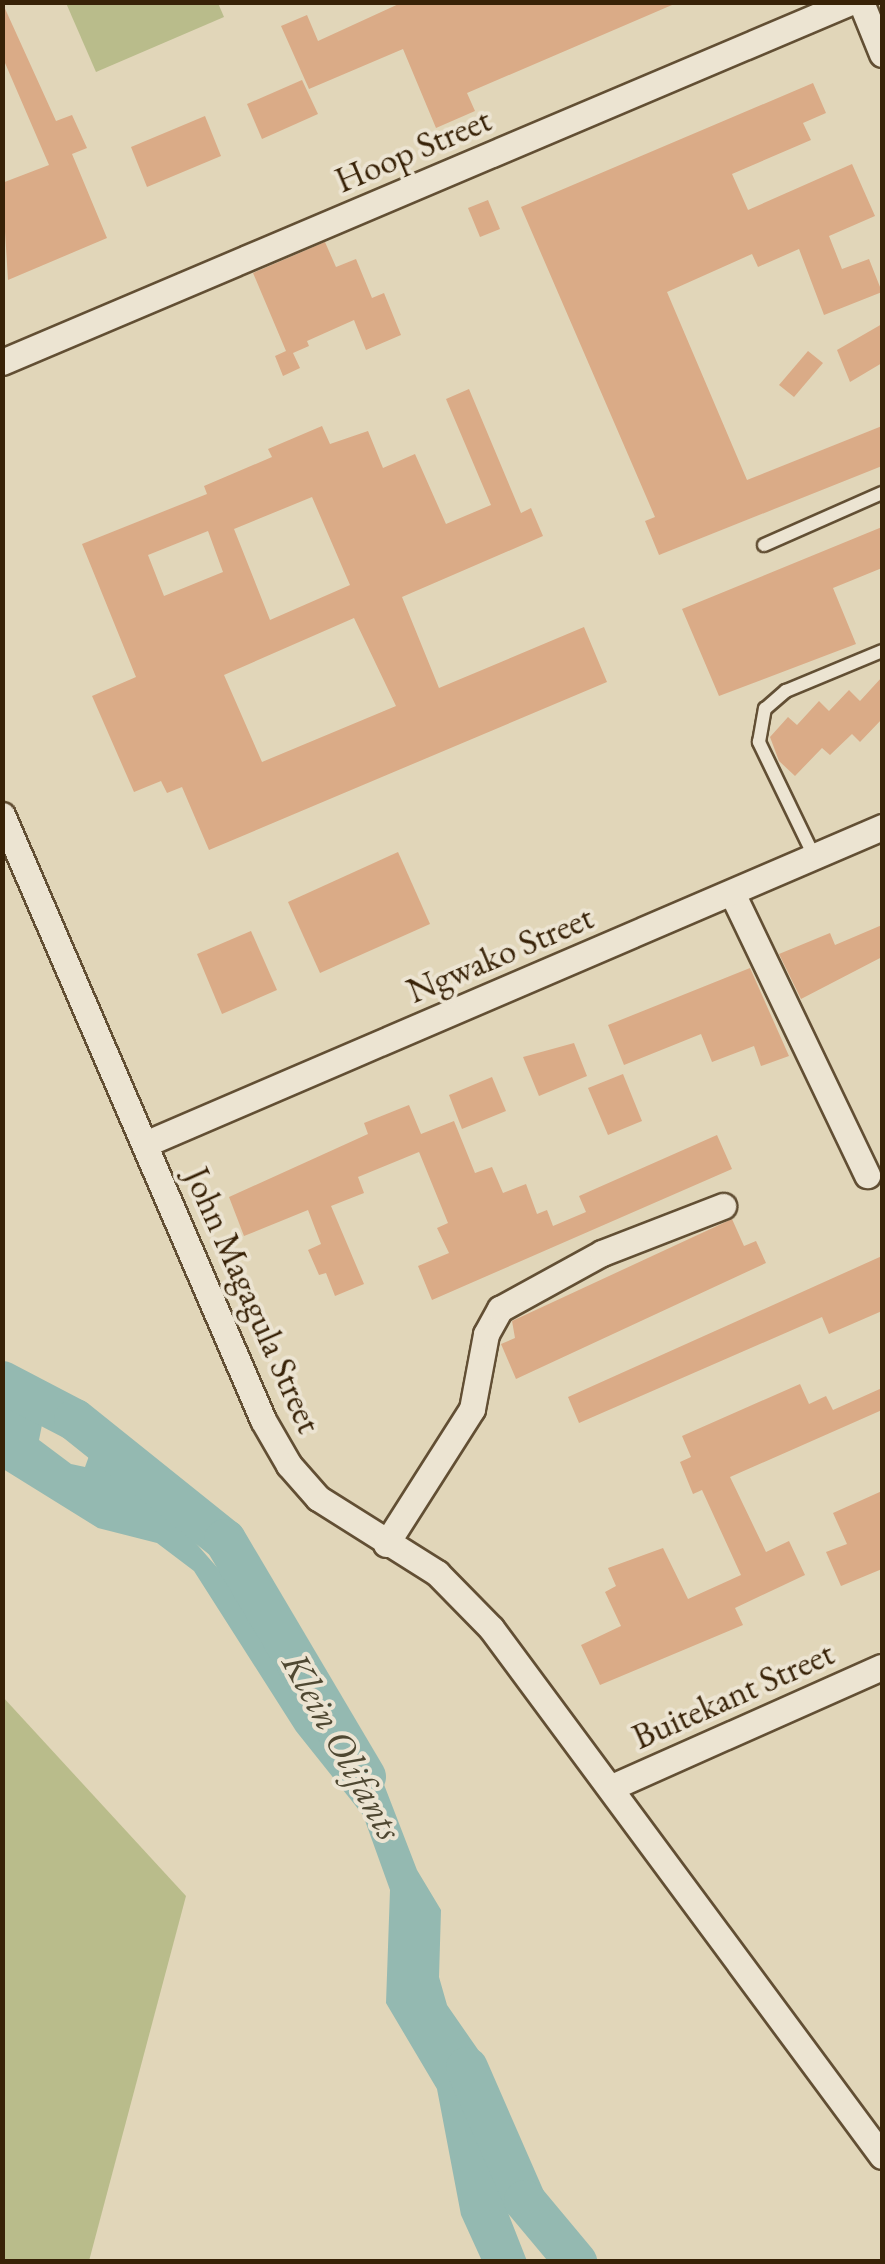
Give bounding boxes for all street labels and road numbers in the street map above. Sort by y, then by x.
street label: Hoop Street [329,98,497,202]
street label: Ngwako Street [401,896,599,1012]
street label: John Magagula Street [176,1161,330,1439]
street label: Buitekant Street [626,1632,840,1758]

